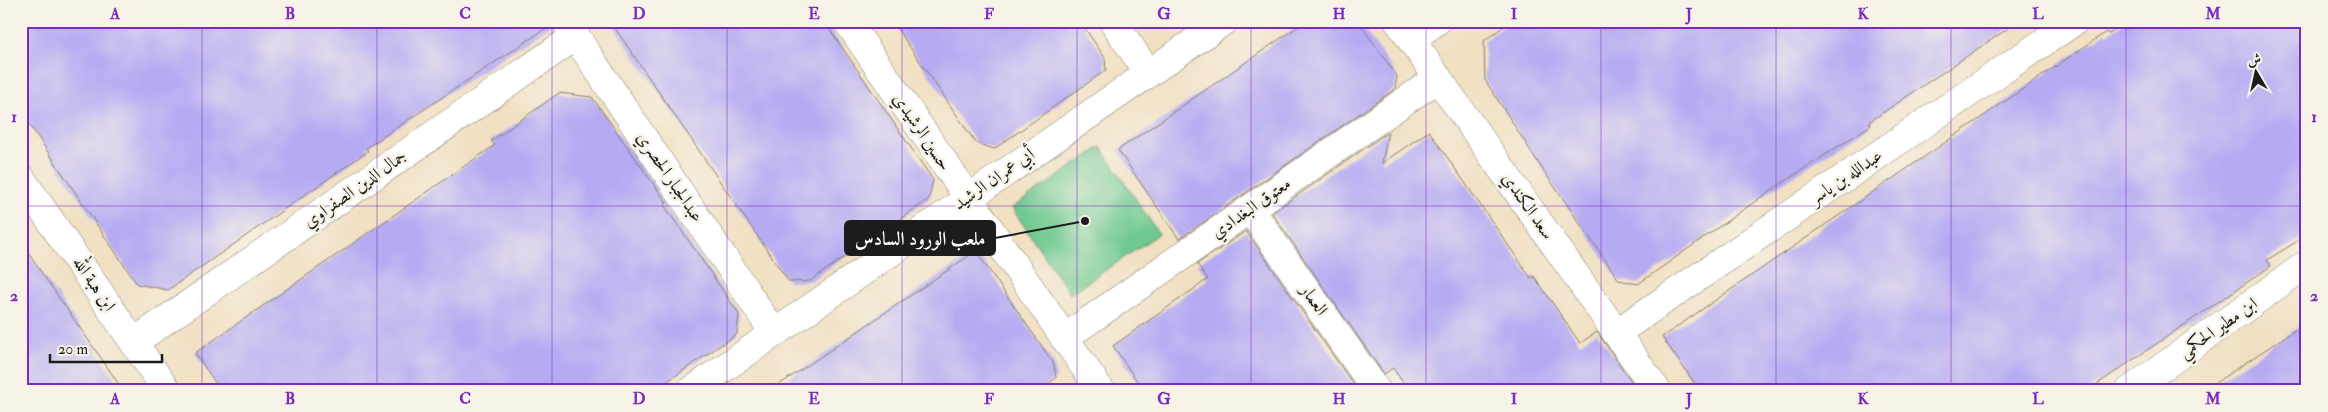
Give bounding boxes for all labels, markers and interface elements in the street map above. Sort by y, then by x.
text: A [109,4,121,24]
text: B [285,4,295,24]
text: C [459,4,471,24]
text: D [632,4,646,24]
text: E [808,4,820,24]
text: F [984,4,994,24]
text: G [1157,4,1171,24]
text: H [1332,4,1346,24]
text: I [1511,4,1518,24]
text: J [1685,4,1693,25]
text: K [1857,4,1869,24]
text: L [2032,4,2044,24]
text: M [2204,4,2221,24]
north arrow [2230,48,2280,98]
text: ش [2246,50,2262,69]
street label: حسين الرشيدي [885,89,957,177]
text: 1 [11,107,17,127]
text: 1 [2311,107,2317,127]
street label: عبدالجبار الحصري [629,127,709,228]
street label: أبي عمران الرشيد [948,140,1042,218]
street label: عبدالله بن ياسر [1803,144,1887,211]
street label: جمال الدين الصفراوي [299,145,413,236]
street label: سعد الكندي [1494,168,1559,246]
street label: معتوق البغدادي [1206,172,1297,246]
callout: ملعب الورود السادس [845,221,995,255]
text: ملعب الورود السادس [855,227,985,251]
street label: ابن هبة الله [67,250,123,316]
street label: العمار [1294,278,1333,320]
text: 2 [10,286,18,306]
text: 2 [2310,286,2318,306]
street label: ابن مطير الحكمي [2174,292,2265,368]
scale bar [50,332,162,364]
text: 20 m [58,340,88,359]
text: A [109,389,121,409]
text: B [285,389,295,409]
text: C [459,389,471,409]
text: D [632,389,646,409]
text: E [808,389,820,409]
text: F [984,389,994,409]
text: G [1157,389,1171,409]
text: H [1332,389,1346,409]
text: I [1511,389,1518,409]
text: J [1685,389,1693,410]
text: K [1857,389,1869,409]
text: L [2032,389,2044,409]
text: M [2204,389,2221,409]

